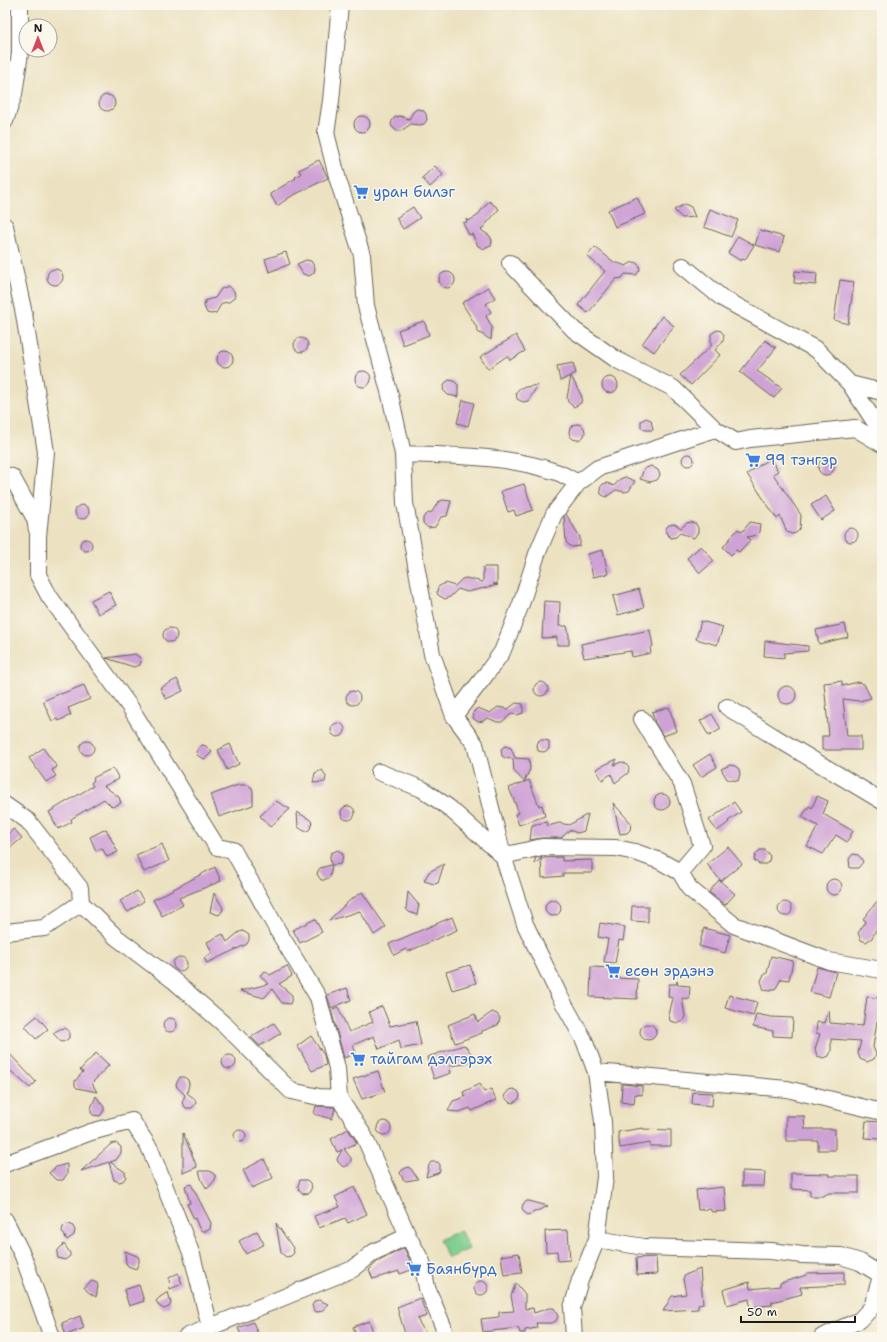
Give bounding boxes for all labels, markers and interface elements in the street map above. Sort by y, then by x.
north arrow [18,18,58,58]
text: N [34,21,43,36]
place label: уран билэг [373,182,456,202]
supermarket icon: уран билэг [352,183,370,201]
place label: 99 тэнгэр [765,450,838,470]
supermarket icon: 99 тэнгэр [744,451,762,469]
place label: есөн эрдэнэ [625,961,714,981]
supermarket icon: есөн эрдэнэ [604,962,622,980]
place label: тайгам дэлгэрэх [370,1049,492,1069]
supermarket icon: тайгам дэлгэрэх [349,1050,367,1068]
place label: Баянбүрд [426,1259,497,1279]
supermarket icon: Баянбүрд [405,1260,423,1278]
scale bar [741,1298,855,1324]
text: 50 m [747,1304,777,1320]

